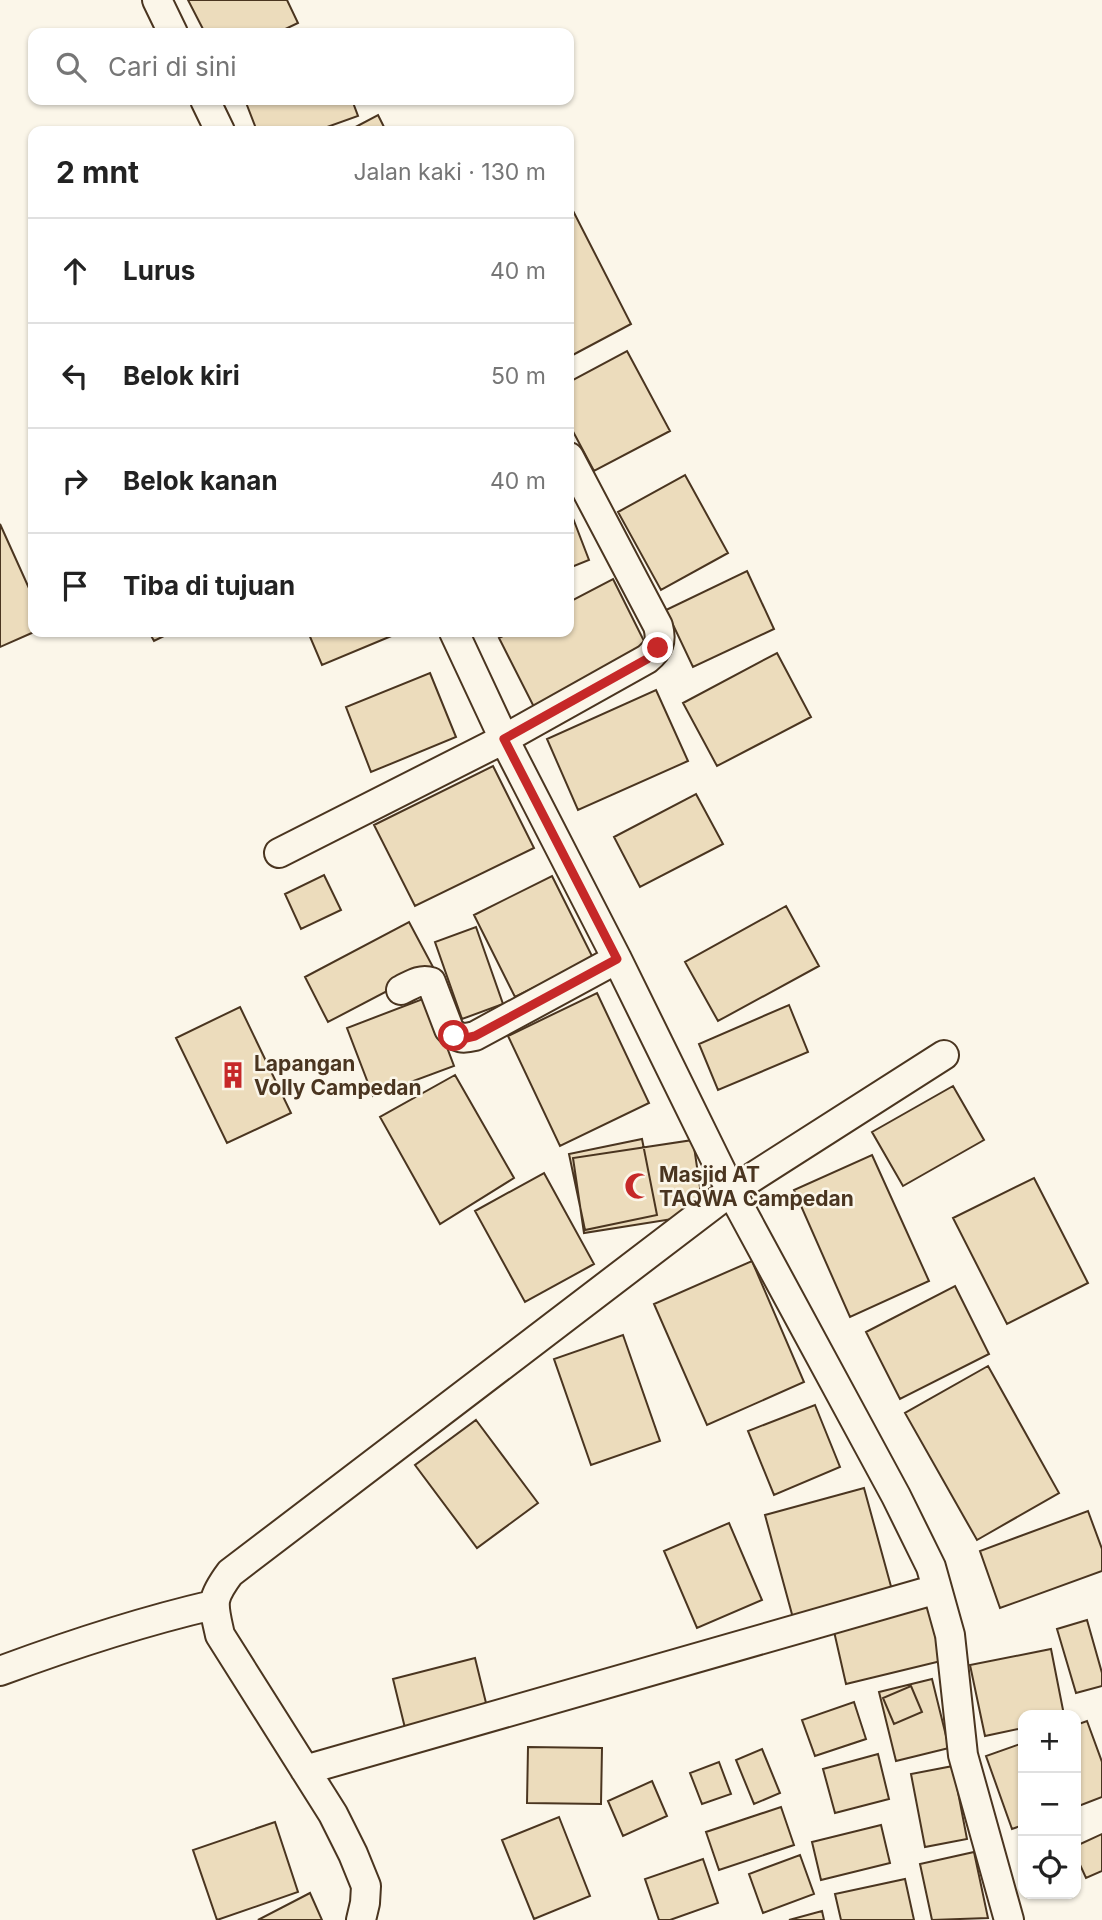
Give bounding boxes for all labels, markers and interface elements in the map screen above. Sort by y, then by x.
search box [28,28,574,105]
icon: search [52,48,90,86]
text: Cari di sini [108,51,237,82]
text: 2 mnt [56,154,139,190]
text: Jalan kaki · 130 m [353,158,546,186]
icon: ahead [56,252,94,290]
text: Lurus [123,255,195,286]
text: 40 m [490,257,546,285]
icon: left [56,357,94,395]
text: Belok kiri [123,360,240,391]
text: 50 m [491,362,546,390]
icon: right [56,462,94,500]
text: Belok kanan [123,465,278,496]
text: 40 m [490,467,546,495]
icon: arrive [56,567,94,605]
text: Tiba di tujuan [123,570,295,601]
route end [642,632,673,663]
route start [438,1020,469,1051]
place label: Lapangan Volly Campedan [254,1051,422,1100]
building icon: Lapangan Volly Campedan [218,1060,248,1090]
place label: Masjid AT TAQWA Campedan [659,1162,854,1211]
mosque icon: Masjid AT TAQWA Campedan [623,1171,653,1201]
map controls [1018,1710,1081,1899]
button: + [1018,1710,1081,1773]
button: − [1018,1773,1081,1836]
button: locate [1018,1836,1081,1899]

